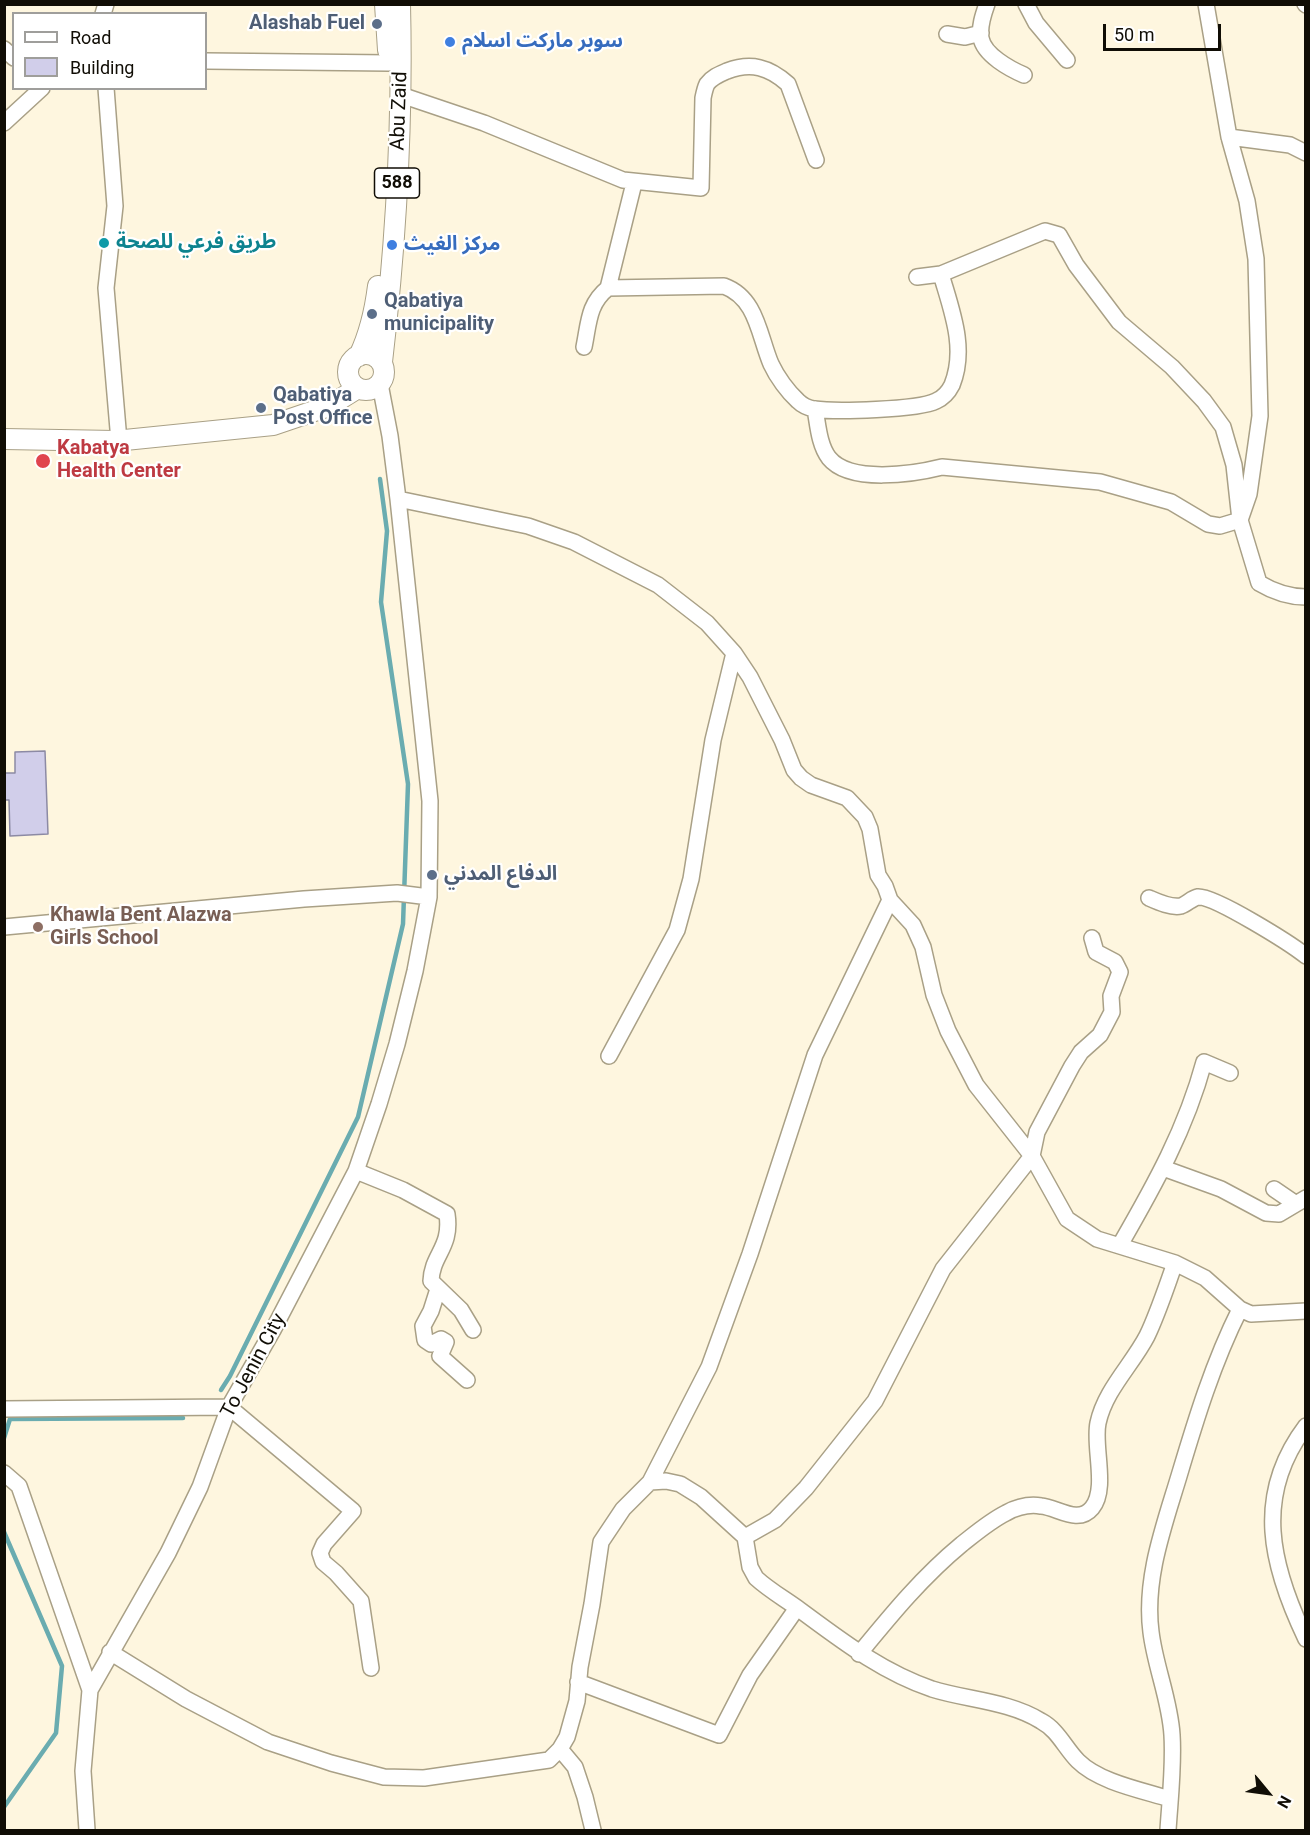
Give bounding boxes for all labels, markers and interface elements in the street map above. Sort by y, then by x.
legend [12,12,207,90]
place label: Alashab Fuel [249,12,365,36]
scale bar [1106,12,1224,50]
marker: Alashab Fuel [370,17,384,31]
text: 50 m [1114,24,1154,45]
text: Road [70,27,111,48]
place label: سوبر ماركت اسلام [462,30,623,54]
marker: سوبر ماركت اسلام [443,35,457,49]
text: Building [70,57,134,78]
street label: Abu Zaid [387,71,413,151]
road number: 588 [374,168,420,198]
place label: طريق فرعي للصحة [116,231,276,255]
place label: مركز الغيث [404,233,500,257]
marker: طريق فرعي للصحة [97,236,111,250]
marker: مركز الغيث [385,238,399,252]
place label: Qabatiya municipality [384,290,494,337]
marker: Qabatiya municipality [365,307,379,321]
place label: Qabatiya Post Office [273,384,373,431]
marker: Qabatiya Post Office [254,401,268,415]
place label: Kabatya Health Center [57,437,181,484]
marker: Kabatya Health Center [34,452,52,470]
place label: الدفاع المدني [444,863,557,887]
marker: الدفاع المدني [425,868,439,882]
place label: Khawla Bent Alazwa Girls School [50,904,232,951]
marker: Khawla Bent Alazwa Girls School [31,920,45,934]
street label: To Jenin City [216,1310,292,1422]
north arrow [1238,1763,1298,1823]
text: N [1273,1792,1295,1812]

